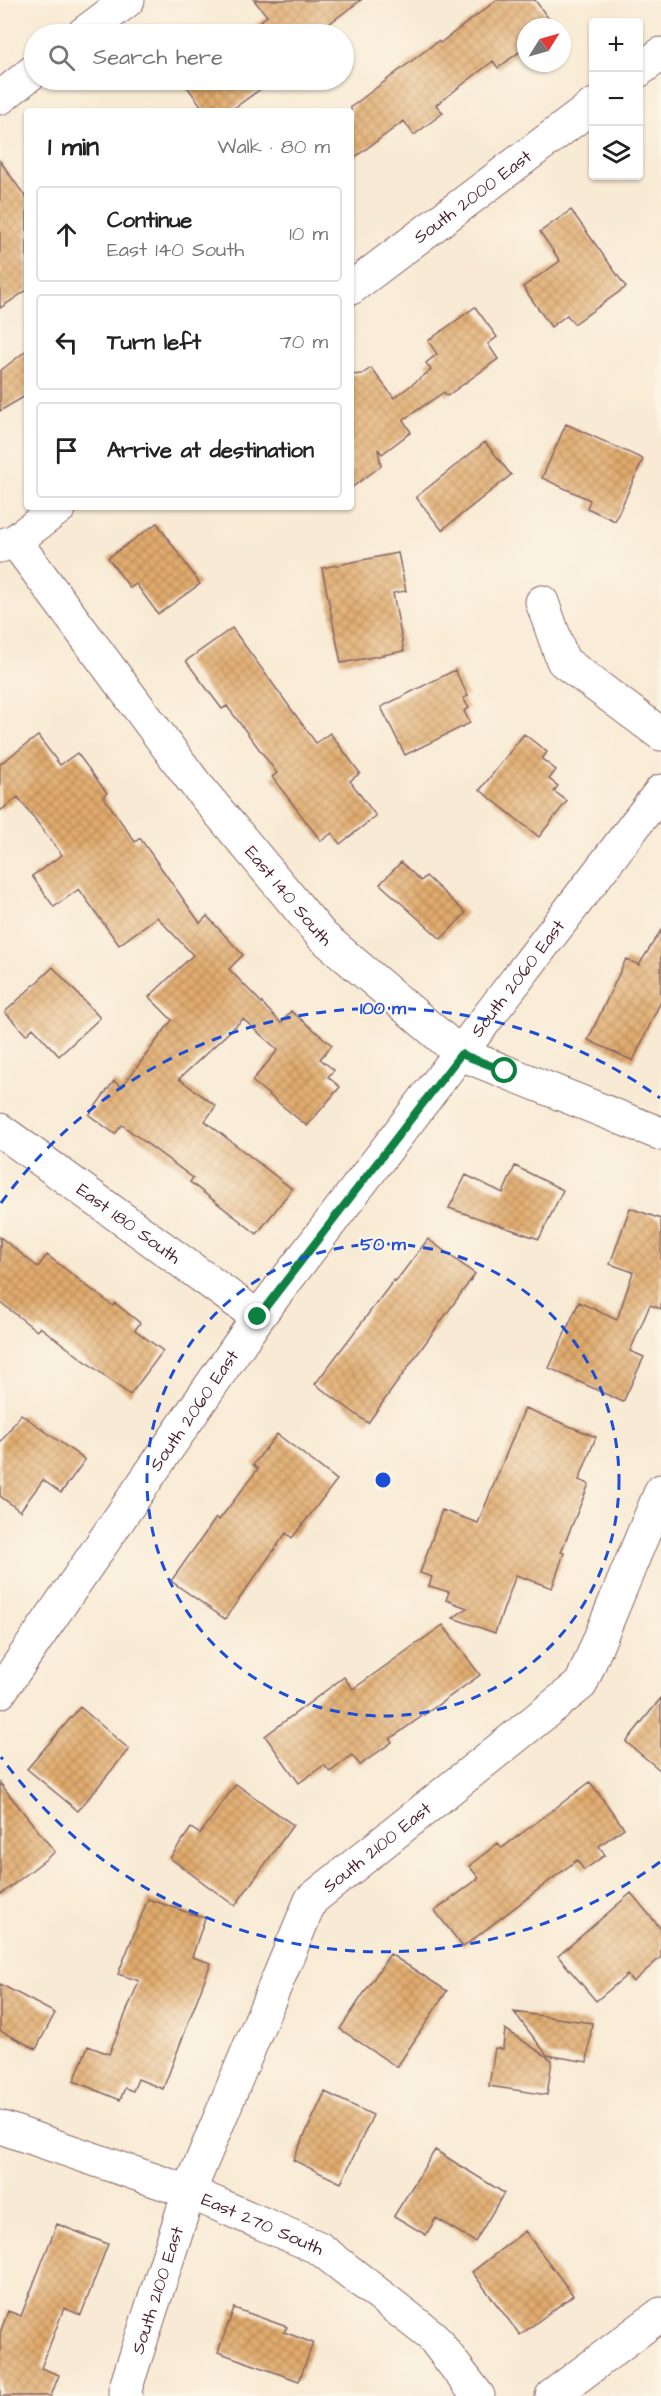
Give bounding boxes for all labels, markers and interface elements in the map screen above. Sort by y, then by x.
north arrow [517,18,571,72]
map controls [589,18,643,180]
button: + [589,18,643,72]
search box [24,24,354,90]
icon: search [45,41,78,74]
text: Search here [93,42,223,73]
button: − [589,72,643,126]
button: layers [589,126,643,180]
text: 1 min [48,129,99,165]
text: Walk · 80 m [218,133,330,161]
street label: South 2000 East [408,144,538,250]
text: Continue [107,205,192,236]
icon: ahead [50,218,83,251]
text: 10 m [289,220,328,248]
text: East 140 South [107,236,244,264]
icon: left [50,326,83,359]
text: Turn left [107,327,201,358]
text: 70 m [280,328,328,356]
icon: arrive [50,434,83,467]
text: Arrive at destination [107,435,314,466]
street label: East 140 South [239,841,337,952]
street label: South 2060 East [465,914,572,1042]
text: 100 m [360,996,407,1021]
route start [491,1057,517,1083]
street label: East 180 South [71,1178,186,1270]
text: 50 m [360,1232,407,1257]
route end [244,1303,270,1329]
street label: South 2060 East [144,1344,245,1476]
centre of rings [373,1470,393,1490]
street label: South 2100 East [317,1796,437,1899]
street label: East 270 South [198,2187,327,2261]
street label: South 2100 East [125,2223,190,2357]

